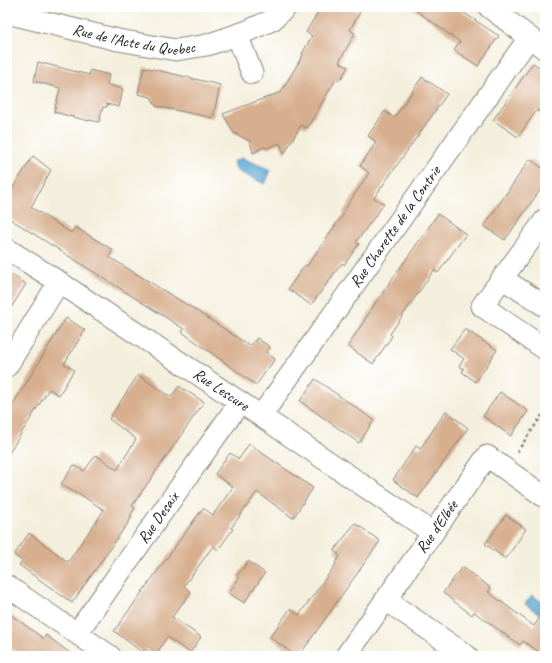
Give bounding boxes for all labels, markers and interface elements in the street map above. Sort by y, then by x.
street label: Rue de l'Acte du Quebec [71,19,198,60]
street label: Rue Charette de la Contrie [345,161,446,291]
street label: Rue Lescure [189,364,254,416]
street label: Rue Desaix [133,487,184,547]
street label: Rue d'Elbée [412,495,463,557]

